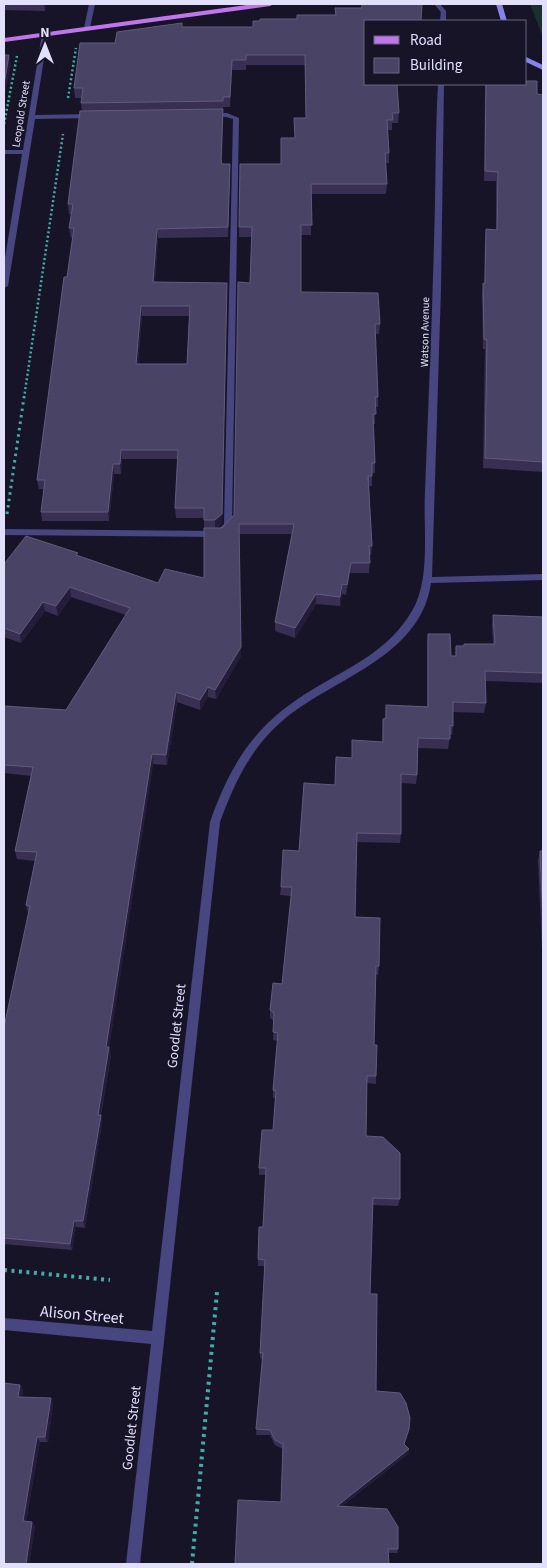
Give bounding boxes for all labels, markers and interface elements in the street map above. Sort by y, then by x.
north arrow [20,20,70,70]
legend [364,20,527,85]
text: N [40,23,50,43]
text: Road [410,30,442,51]
text: Building [410,55,463,76]
street label: Leopold Street [8,79,34,148]
street label: Watson Avenue [417,296,433,367]
street label: Goodlet Street [163,983,191,1069]
street label: Alison Street [39,1300,125,1330]
street label: Goodlet Street [118,1385,146,1471]

